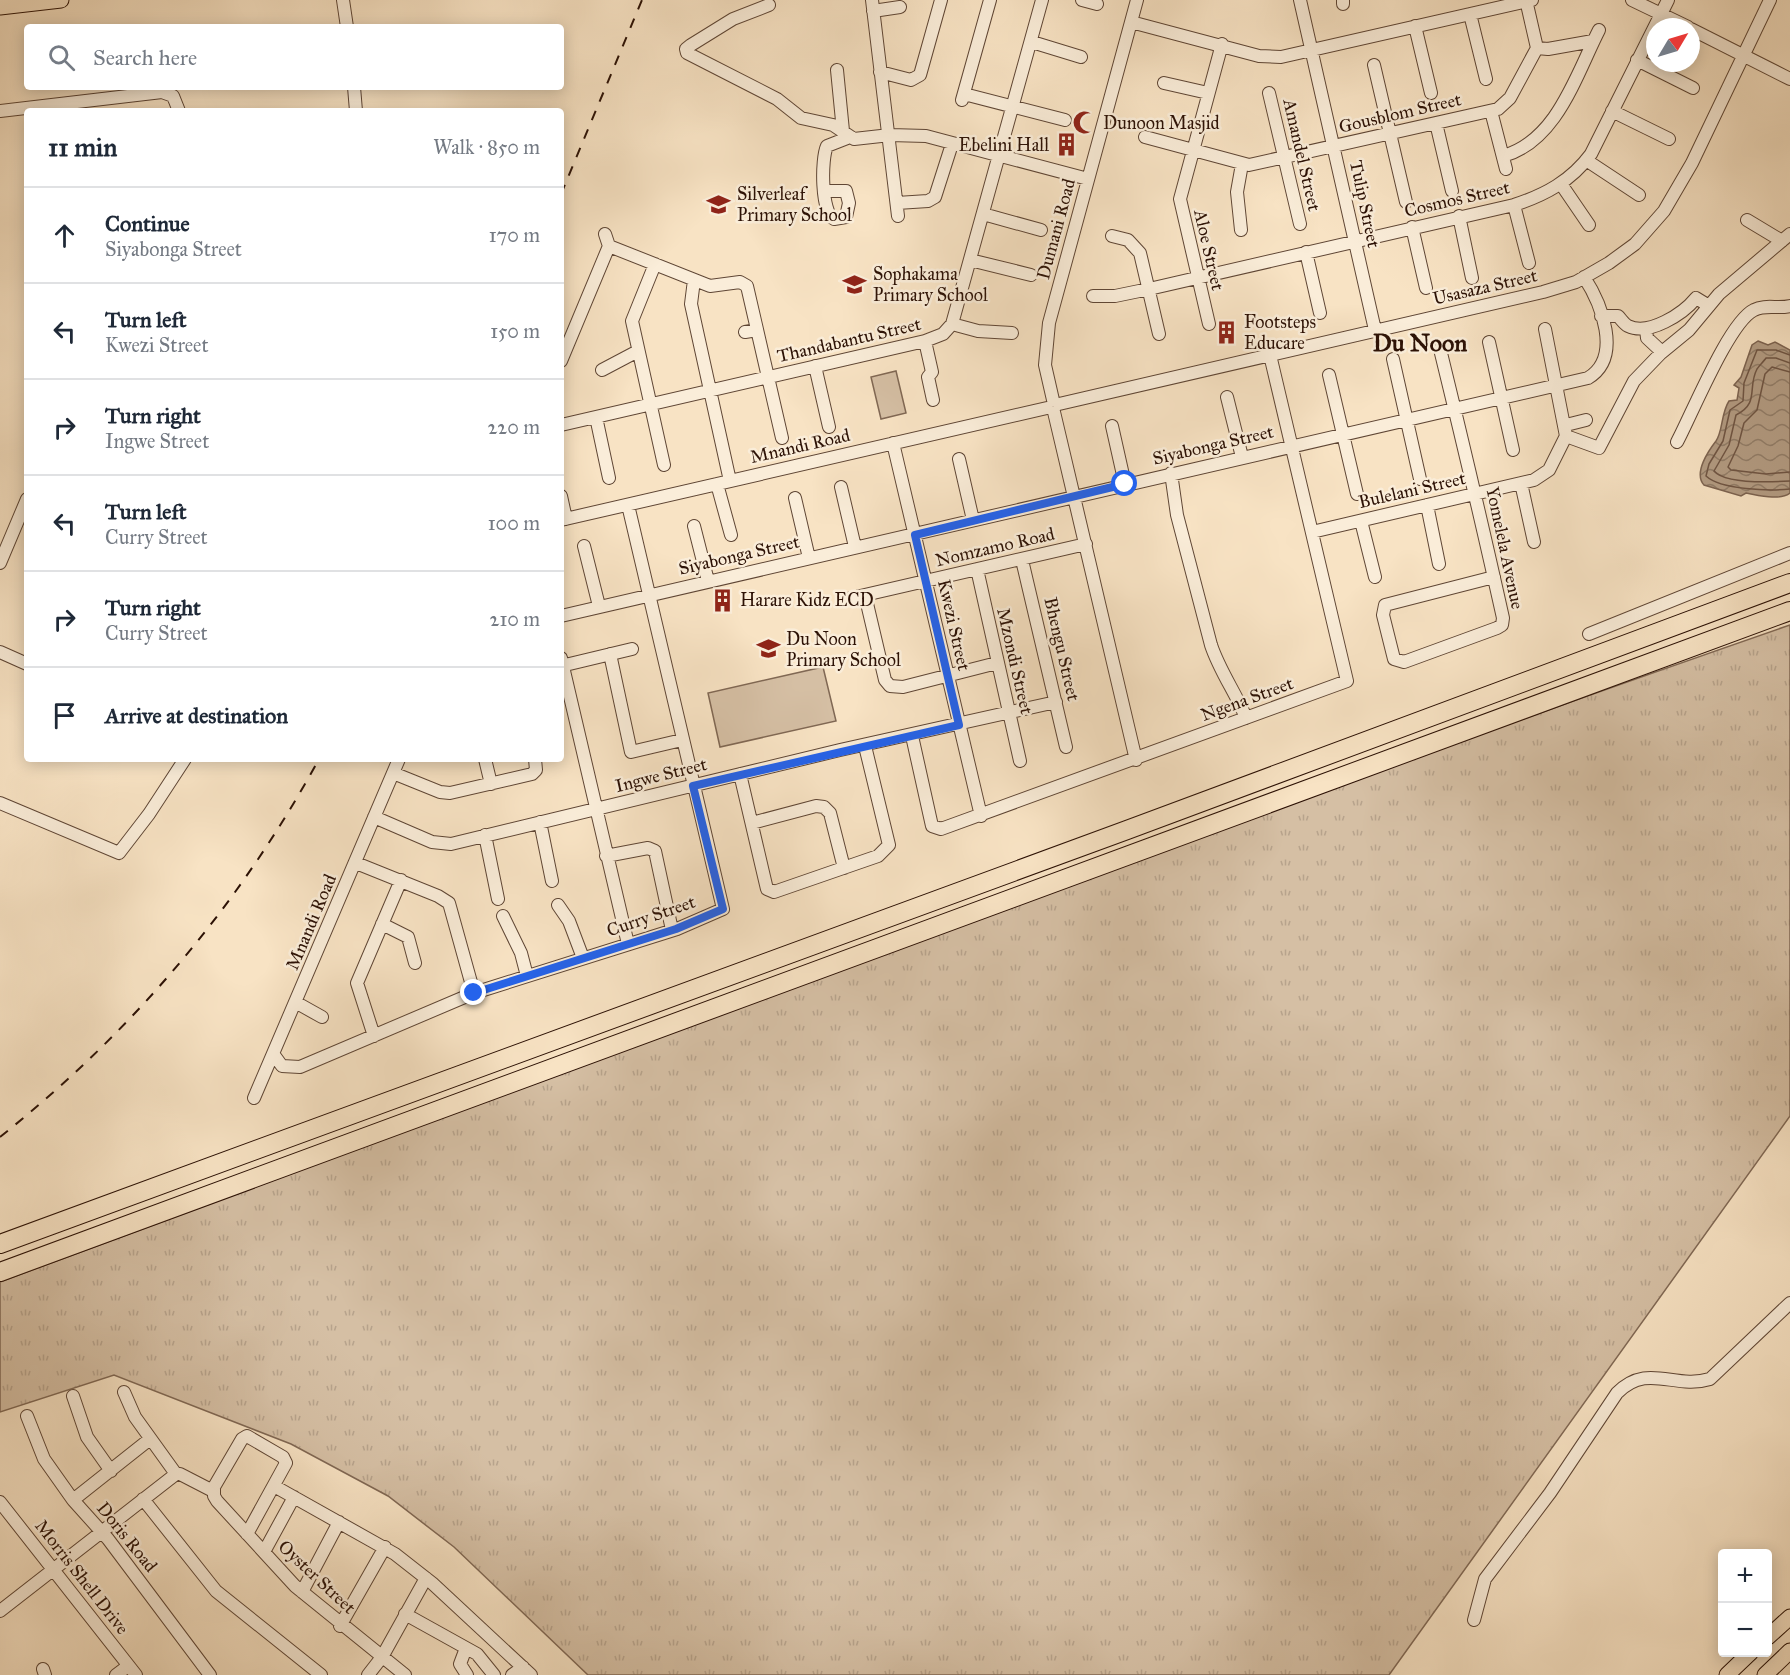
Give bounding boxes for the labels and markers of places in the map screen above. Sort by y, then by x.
mosque icon: Dunoon Masjid [1072,110,1098,136]
place label: Dunoon Masjid [1103,112,1220,134]
building icon: Ebelini Hall [1054,132,1080,158]
place label: Ebelini Hall [959,134,1049,156]
place label: Silverleaf Primary School [737,183,852,226]
school or university icon: Silverleaf Primary School [706,191,732,217]
place label: Sophakama Primary School [873,263,988,306]
school or university icon: Sophakama Primary School [842,271,868,297]
place label: Footsteps Educare [1244,311,1316,354]
building icon: Footsteps Educare [1213,319,1239,345]
building icon: Harare Kidz ECD [709,587,735,613]
place label: Harare Kidz ECD [740,589,874,611]
place label: Du Noon Primary School [786,628,901,671]
school or university icon: Du Noon Primary School [755,636,781,662]

